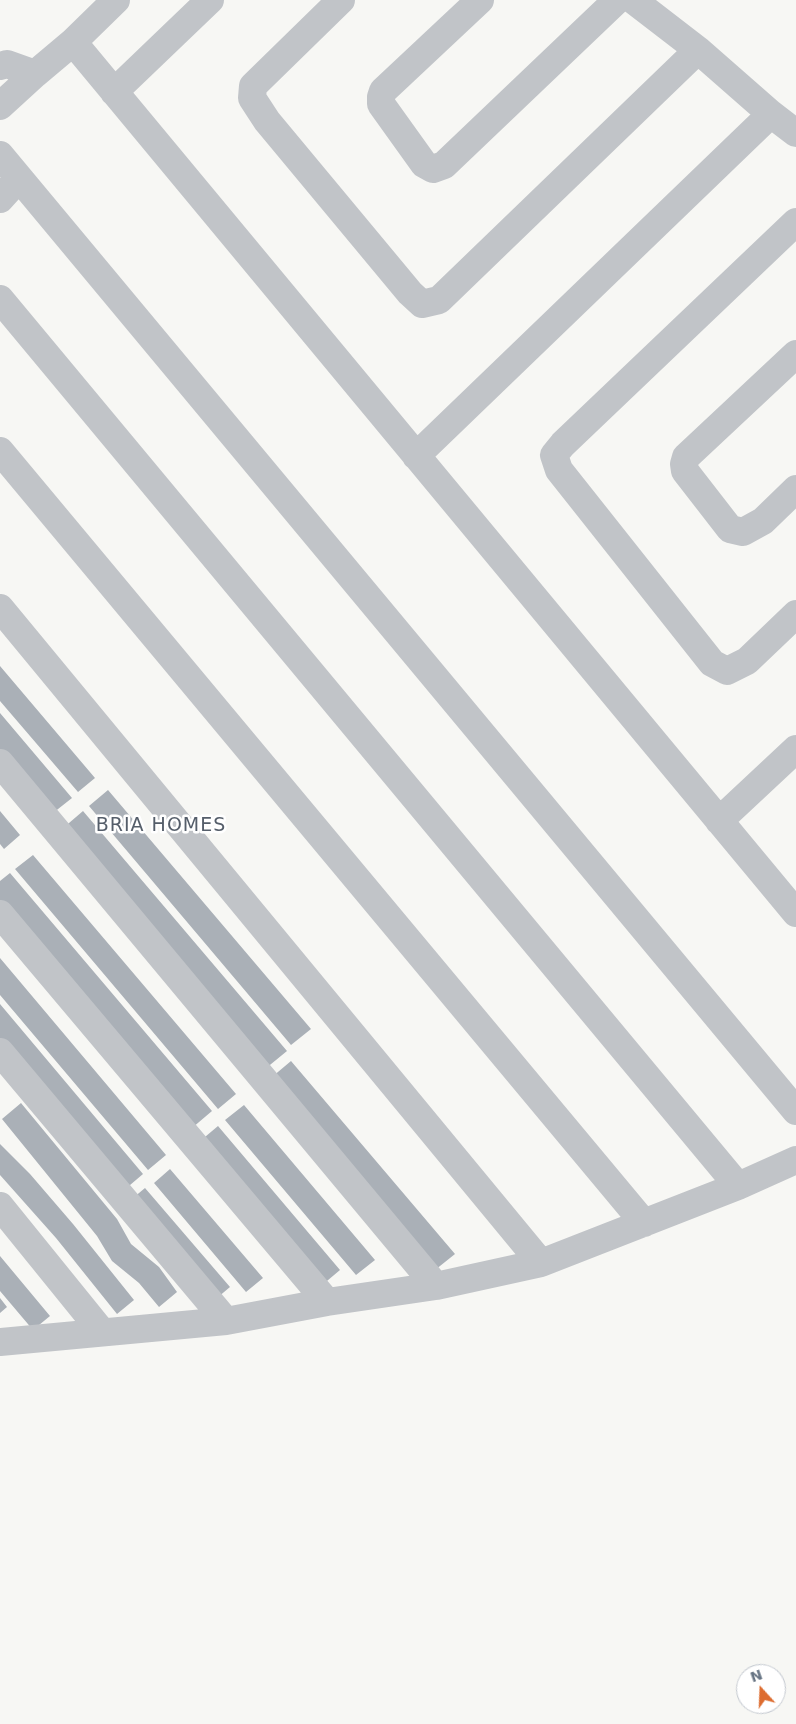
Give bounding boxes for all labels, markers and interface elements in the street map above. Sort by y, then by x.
district label: BRIA HOMES [94,815,228,837]
north arrow [736,1664,786,1714]
text: N [748,1666,764,1685]

